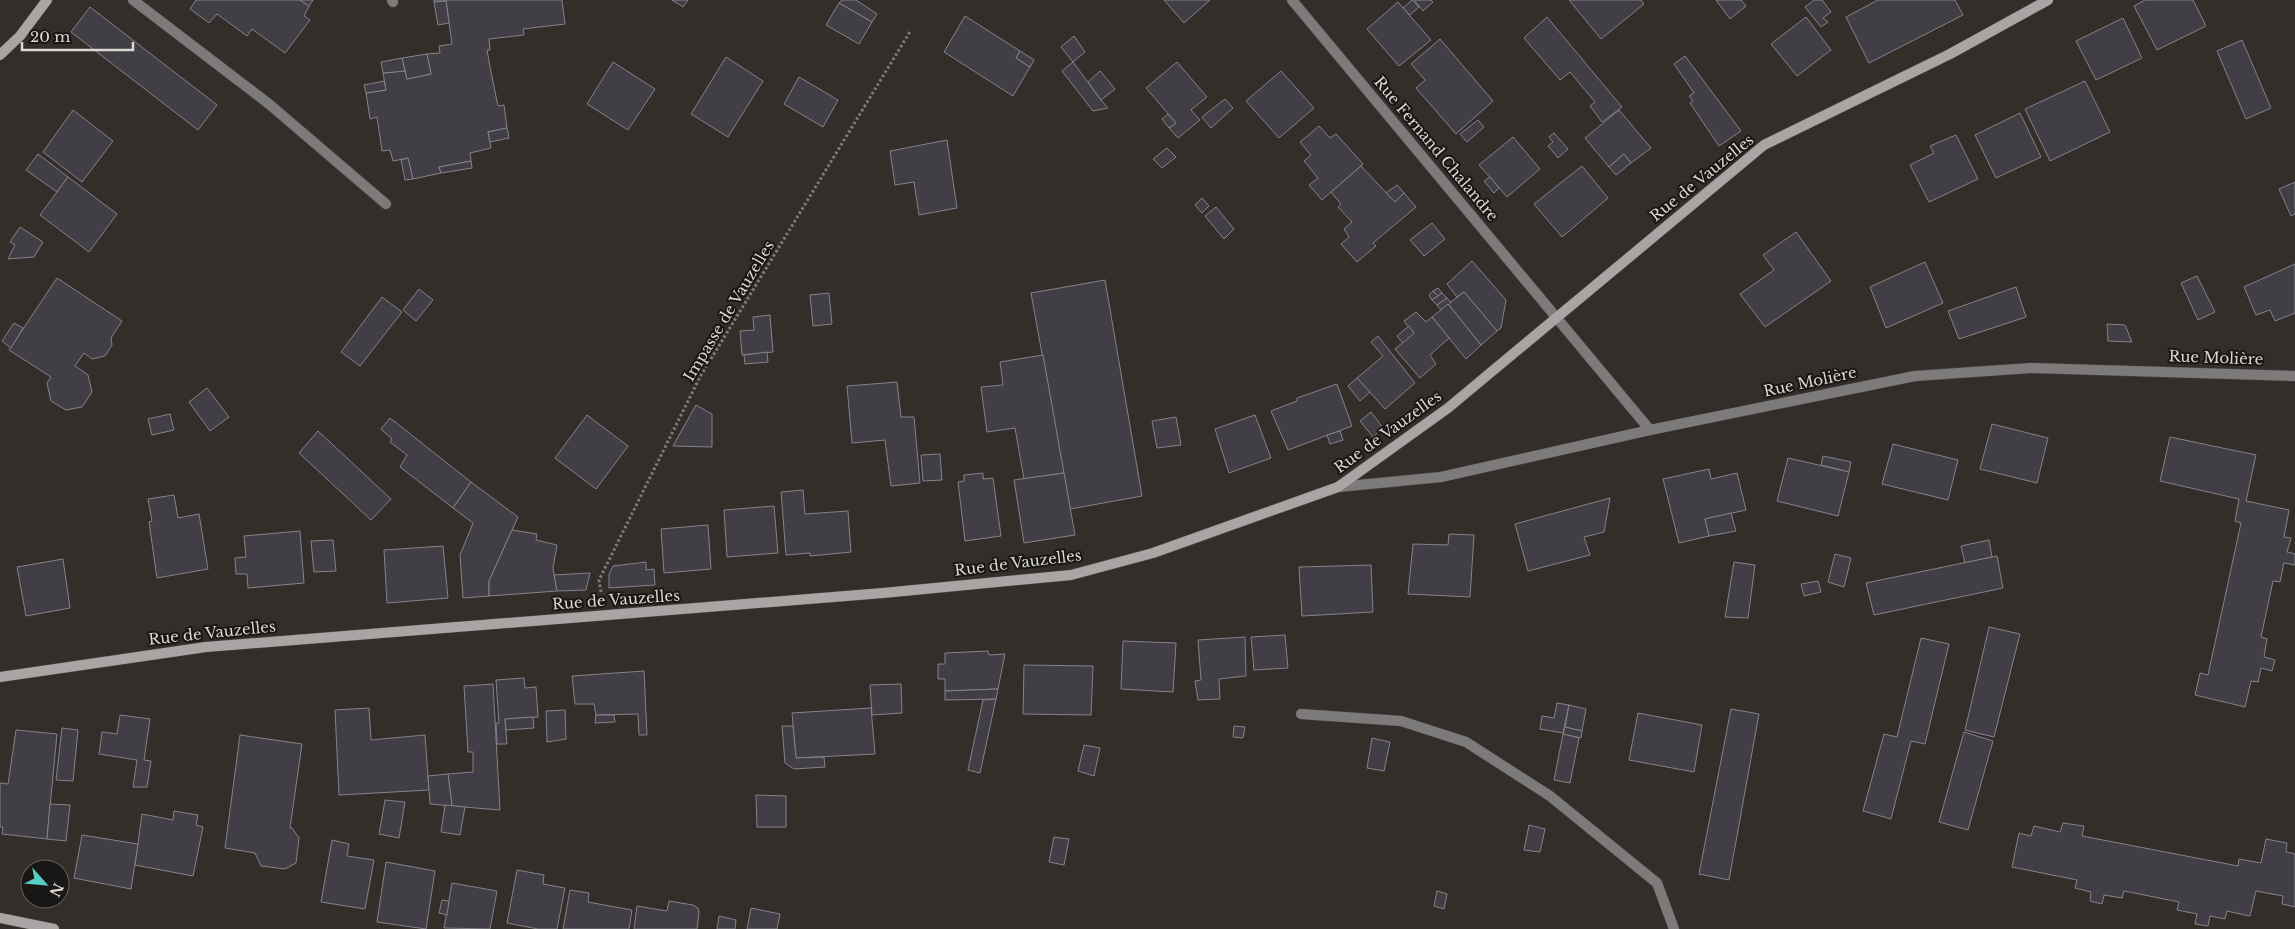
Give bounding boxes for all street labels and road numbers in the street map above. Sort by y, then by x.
street label: Rue Fernand Chalandre [1370,72,1503,225]
street label: Rue de Vauzelles [1646,130,1758,225]
street label: Impasse de Vauzelles [679,237,778,384]
street label: Rue Molière [2168,346,2264,369]
street label: Rue Molière [1762,362,1858,401]
street label: Rue de Vauzelles [1330,386,1445,477]
street label: Rue de Vauzelles [953,545,1083,580]
street label: Rue de Vauzelles [551,586,681,613]
street label: Rue de Vauzelles [147,616,277,649]

